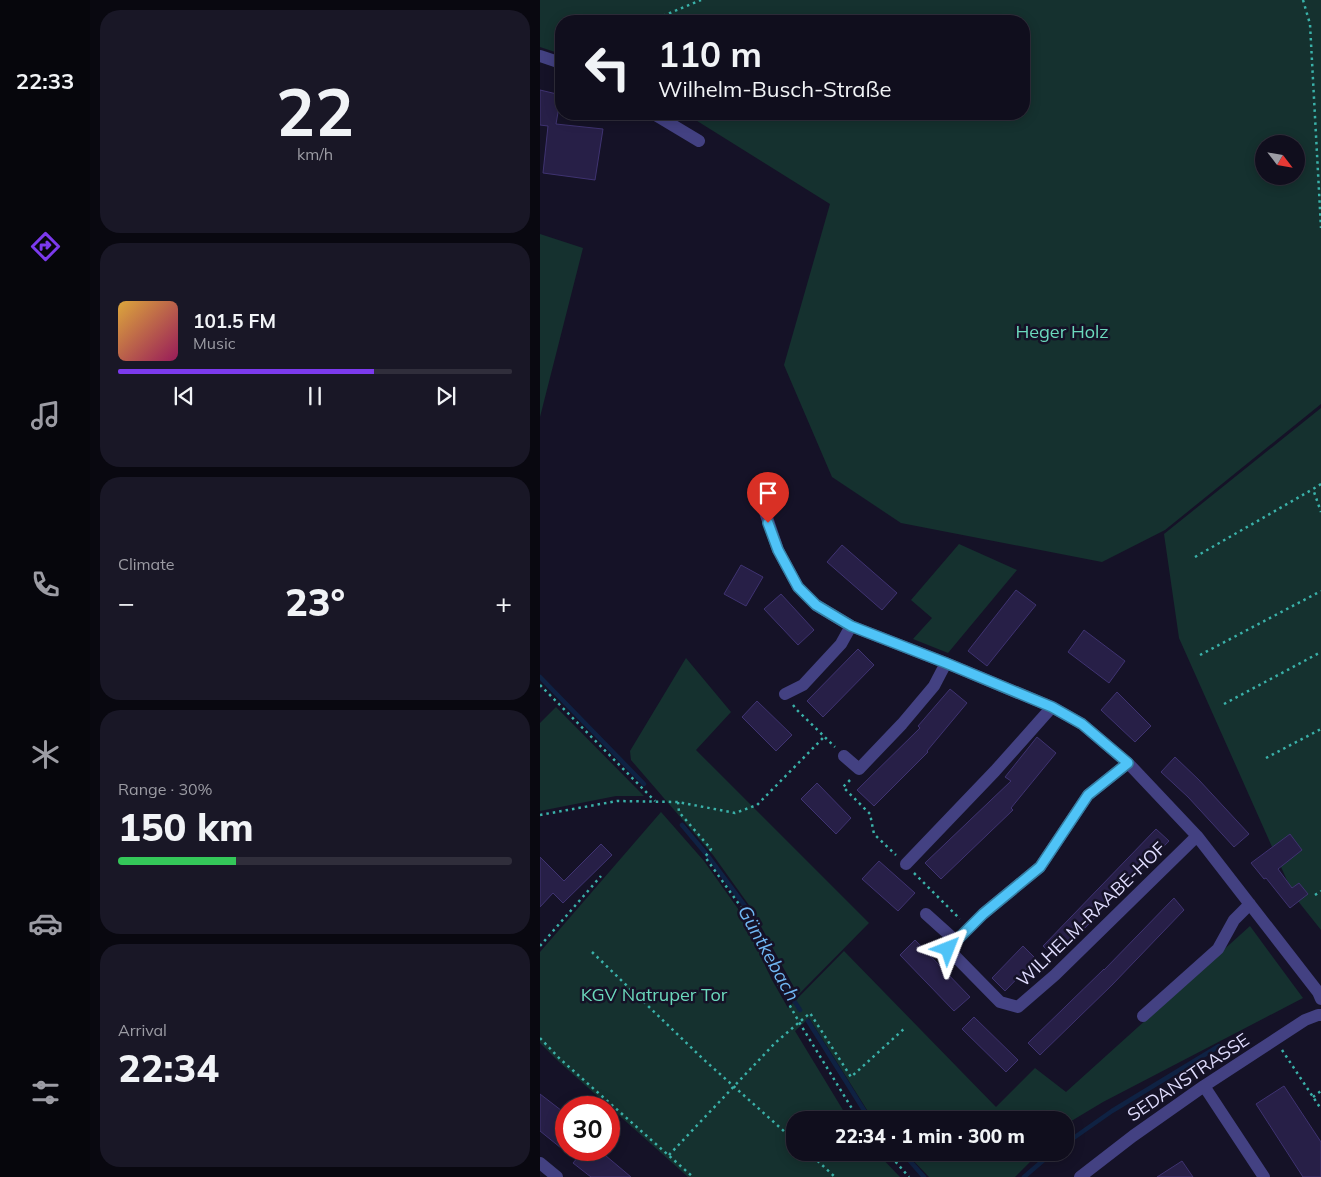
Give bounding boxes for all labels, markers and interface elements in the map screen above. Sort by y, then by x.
text: 110 m [658,32,762,76]
icon: left [575,35,640,100]
text: 22:33 [16,67,74,95]
text: 22 [276,71,354,152]
text: Wilhelm-Busch-Straße [658,75,891,103]
north arrow [1255,135,1305,185]
map controls [1255,135,1305,185]
text: km/h [297,144,333,164]
icon: directions [28,229,63,264]
text: 101.5 FM [193,309,276,333]
park label: Heger Holz [1015,320,1109,343]
text: Music [193,333,236,353]
icon: previous [170,382,198,410]
icon: pause [301,382,329,410]
icon: next [432,382,460,410]
icon: music [28,398,63,433]
pin [747,472,789,523]
icon: arrive [754,479,782,507]
text: Climate [118,554,174,574]
icon: phone [28,567,63,602]
text: 23° [285,578,345,626]
text: − [118,585,135,620]
text: + [495,585,512,620]
icon: climate [28,737,63,772]
text: Range · 30% [118,779,213,799]
text: 150 km [118,803,254,851]
street label: WILHELM-RAABE-HOF [1011,837,1171,991]
water label: Güntkebach [733,901,805,1005]
icon: car [28,906,63,941]
position arrow [921,922,973,974]
park label: KGV Natruper Tor [581,983,728,1006]
text: Arrival [118,1020,167,1040]
street label: SEDANSTRASSE [1123,1028,1253,1126]
text: 22:34 [118,1044,219,1092]
icon: filters [28,1075,63,1110]
speed limit sign: 30 [555,1096,620,1161]
text: 22:34 · 1 min · 300 m [835,1124,1025,1148]

